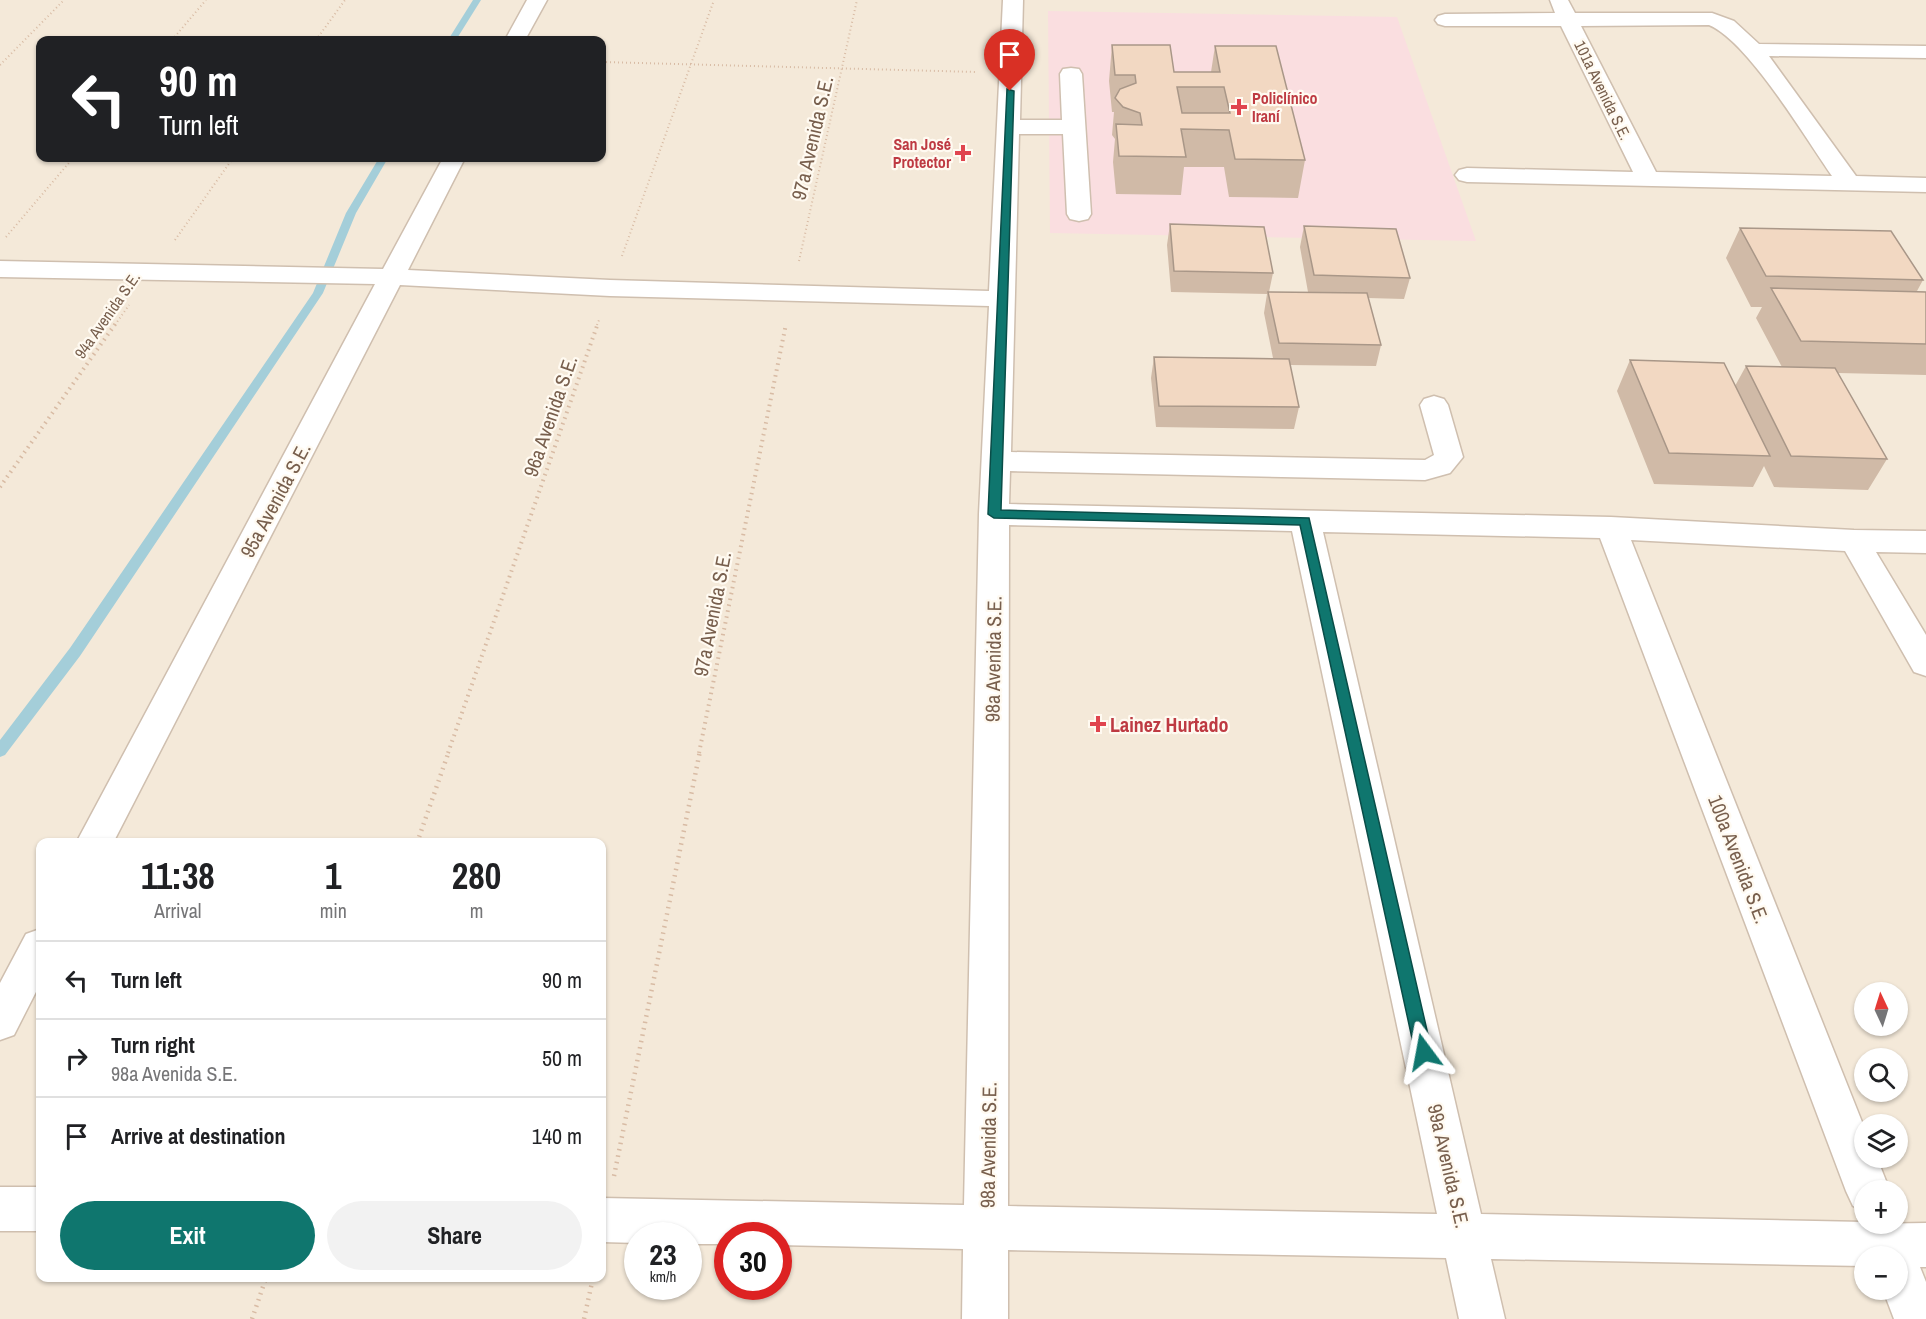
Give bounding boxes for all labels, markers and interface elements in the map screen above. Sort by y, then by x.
pin [984,29,1035,91]
street label: 101a Avenida S.E. [1569,36,1637,144]
icon: arrive [993,38,1026,71]
text: 90 m [159,53,238,109]
icon: left [60,60,138,138]
street label: 97a Avenida S.E. [785,73,839,203]
place label: Policlínico Iraní [1252,87,1318,127]
marker: Policlínico Iraní [1230,98,1248,116]
text: Turn left [159,107,238,143]
place label: San José Protector [893,133,952,173]
marker: San José Protector [956,146,970,160]
street label: 94a Avenida S.E. [69,267,145,363]
street label: 96a Avenida S.E. [517,352,583,480]
street label: 95a Avenida S.E. [233,438,317,562]
street label: 97a Avenida S.E. [687,549,737,679]
street label: 98a Avenida S.E. [978,596,1008,722]
place label: Lainez Hurtado [1110,711,1228,738]
marker: Lainez Hurtado [1091,717,1105,731]
street label: 100a Avenida S.E. [1702,791,1776,927]
text: 11:38 [141,852,215,900]
text: 1 [325,852,342,900]
text: 280 [452,852,501,900]
text: Arrival [154,897,202,924]
text: min [320,897,347,924]
text: m [470,897,483,924]
icon: left [60,964,93,997]
text: Turn left [111,965,182,995]
text: 90 m [542,965,582,995]
north arrow [1854,982,1908,1036]
map controls [1854,982,1908,1300]
position arrow [1392,1020,1456,1084]
text: Turn right [111,1030,195,1060]
icon: right [60,1042,93,1075]
text: 50 m [542,1043,582,1073]
button: search [1854,1048,1908,1102]
text: 98a Avenida S.E. [111,1060,237,1087]
street label: 98a Avenida S.E. [973,1082,1003,1208]
street label: 99a Avenida S.E. [1422,1101,1476,1231]
button: layers [1854,1114,1908,1168]
icon: arrive [60,1120,93,1153]
text: Arrive at destination [111,1121,285,1151]
text: 140 m [532,1121,582,1151]
button: + [1854,1180,1908,1234]
button: Exit [60,1201,315,1270]
button: Share [327,1201,582,1270]
speed limit sign: 30 [714,1222,792,1300]
text: 23 [649,1234,677,1274]
button: − [1854,1246,1908,1300]
text: km/h [650,1266,676,1287]

